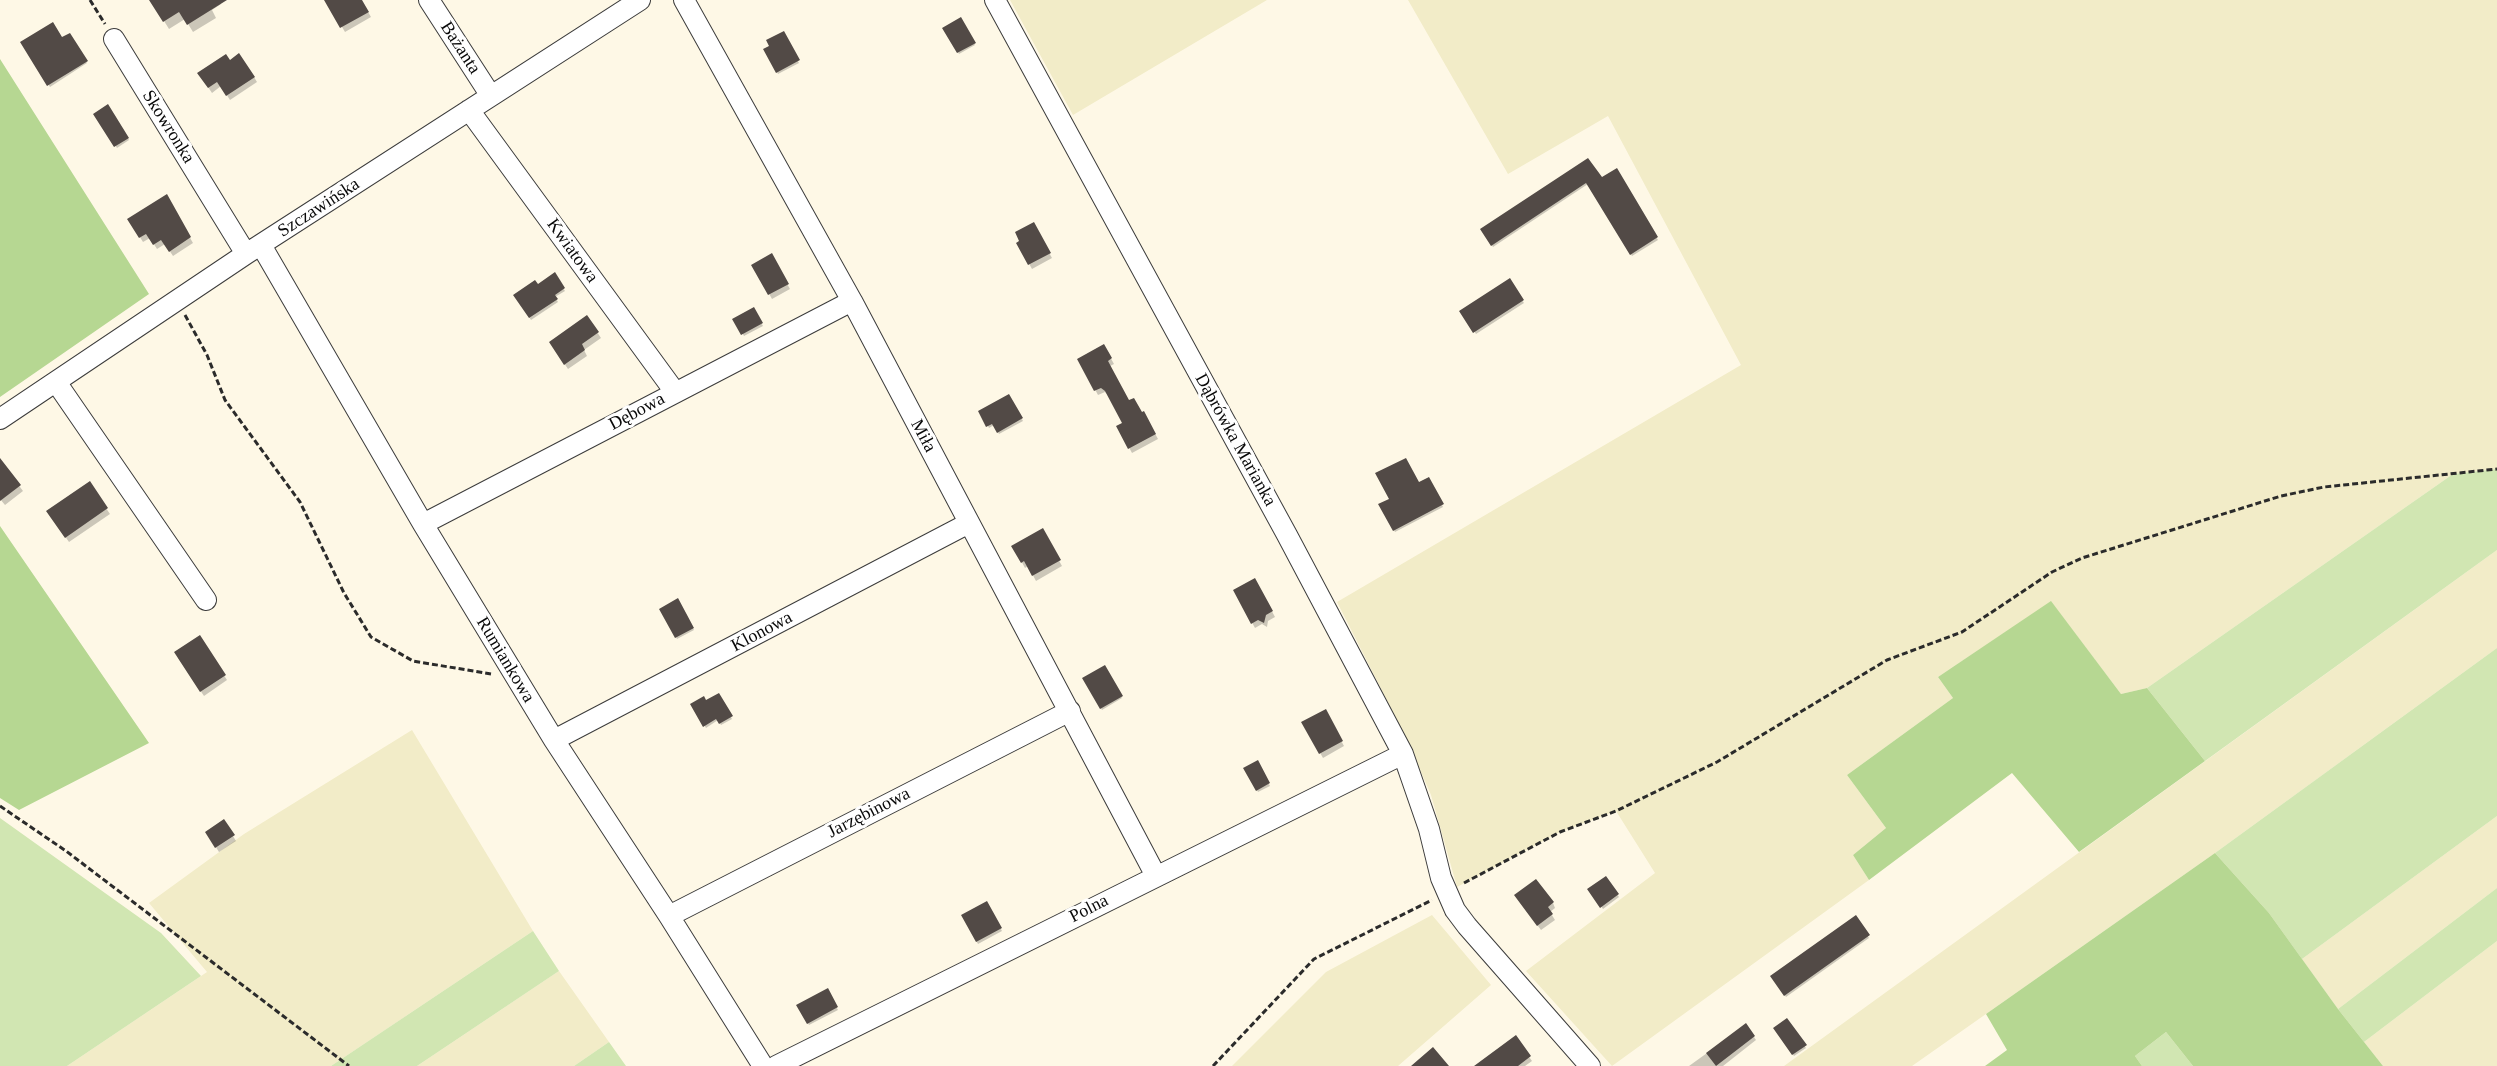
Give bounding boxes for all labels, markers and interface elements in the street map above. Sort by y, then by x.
street label: Bażanta [435,18,485,78]
street label: Skowronka [137,87,199,167]
street label: Szczawińska [274,174,364,242]
street label: Kwiatowa [542,215,602,287]
street label: Dąbrówka Marianka [1190,370,1280,510]
street label: Dębowa [605,388,669,436]
street label: Miła [905,416,941,456]
street label: Klonowa [728,607,796,657]
street label: Rumiankowa [471,613,539,707]
street label: Jarzębinowa [824,783,914,843]
street label: Polna [1066,890,1112,928]

